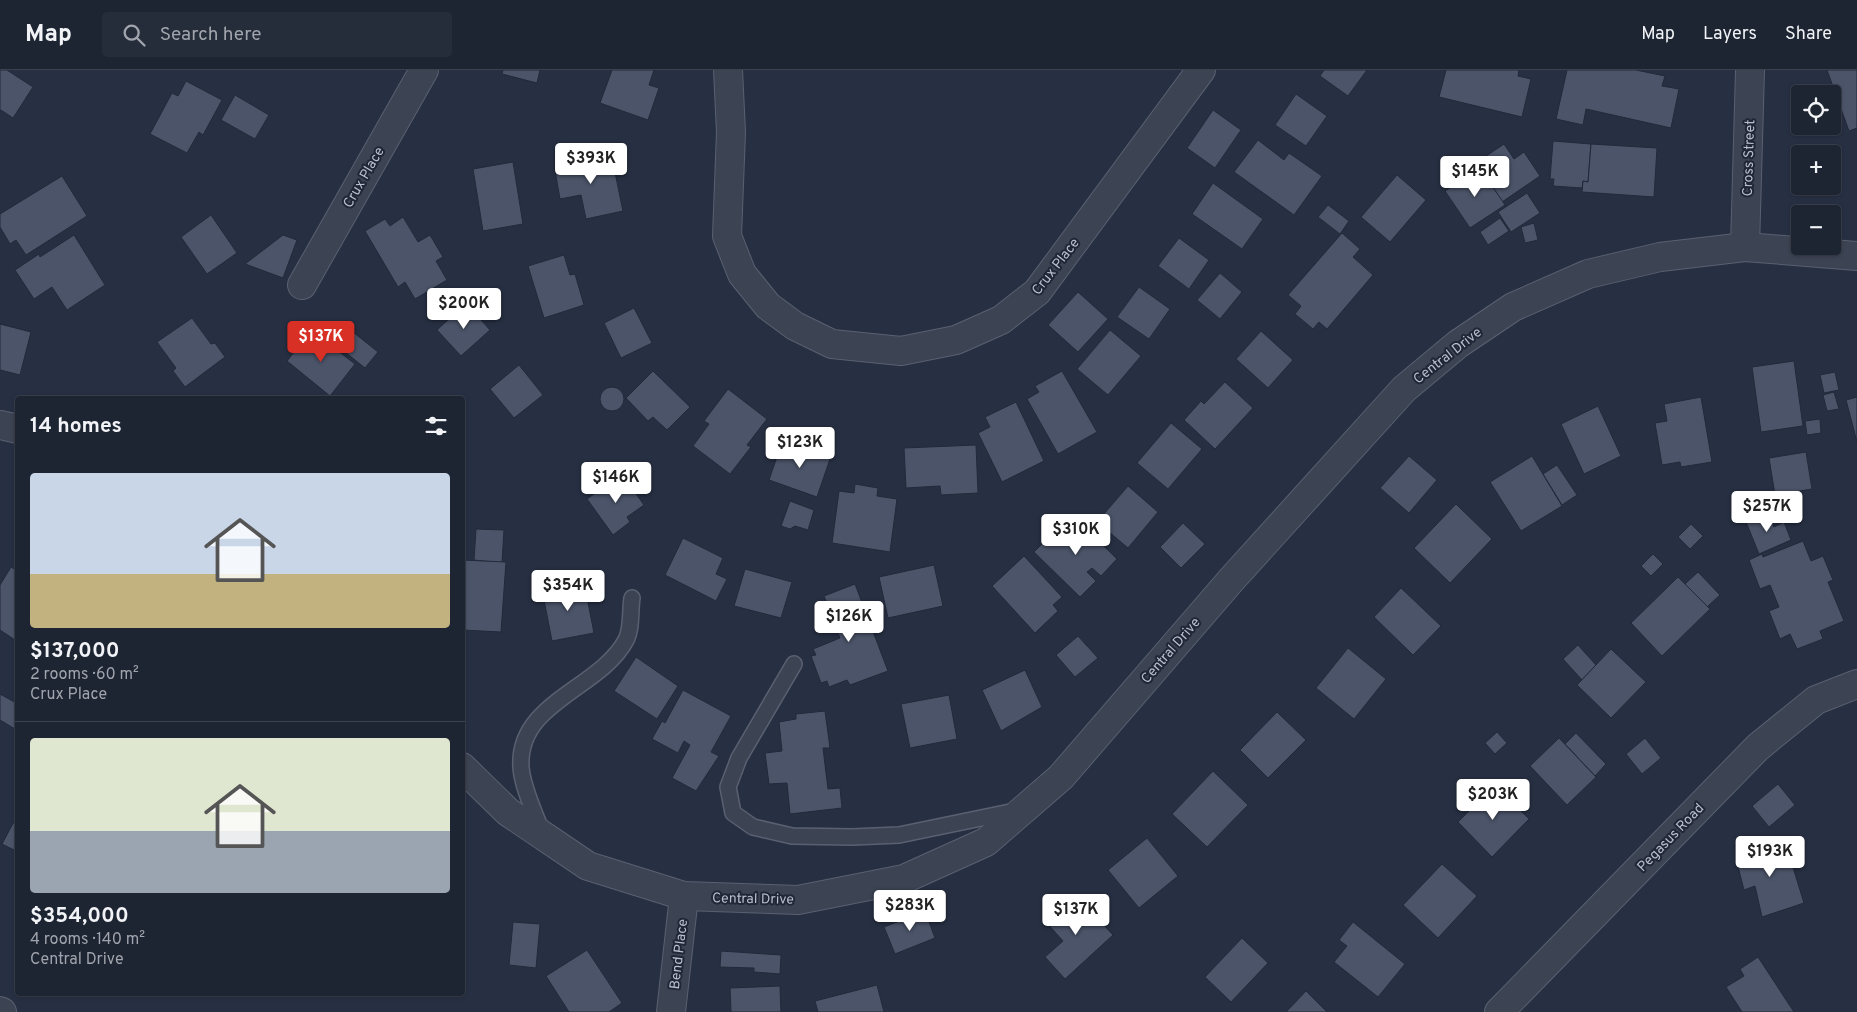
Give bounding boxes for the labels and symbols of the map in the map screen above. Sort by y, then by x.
street label: Cross Street [1740,119,1759,197]
pin: $393K [556,142,626,185]
street label: Crux Place [340,144,389,211]
pin: $145K [1440,156,1510,198]
street label: Crux Place [1029,235,1084,299]
pin: $200K [429,288,499,330]
pin: $137K [286,320,356,363]
street label: Central Drive [1410,324,1485,388]
pin: $123K [765,426,835,469]
pin: $146K [581,462,651,504]
pin: $257K [1732,490,1802,533]
pin: $310K [1041,514,1111,556]
pin: $354K [533,570,603,612]
pin: $126K [814,600,884,643]
street label: Central Drive [1138,615,1204,687]
pin: $203K [1458,778,1528,821]
street label: Pegasus Road [1634,800,1708,876]
pin: $193K [1735,836,1805,878]
street label: Central Drive [712,890,794,909]
pin: $283K [875,890,945,932]
pin: $137K [1041,894,1111,936]
street label: Bend Place [667,918,692,990]

